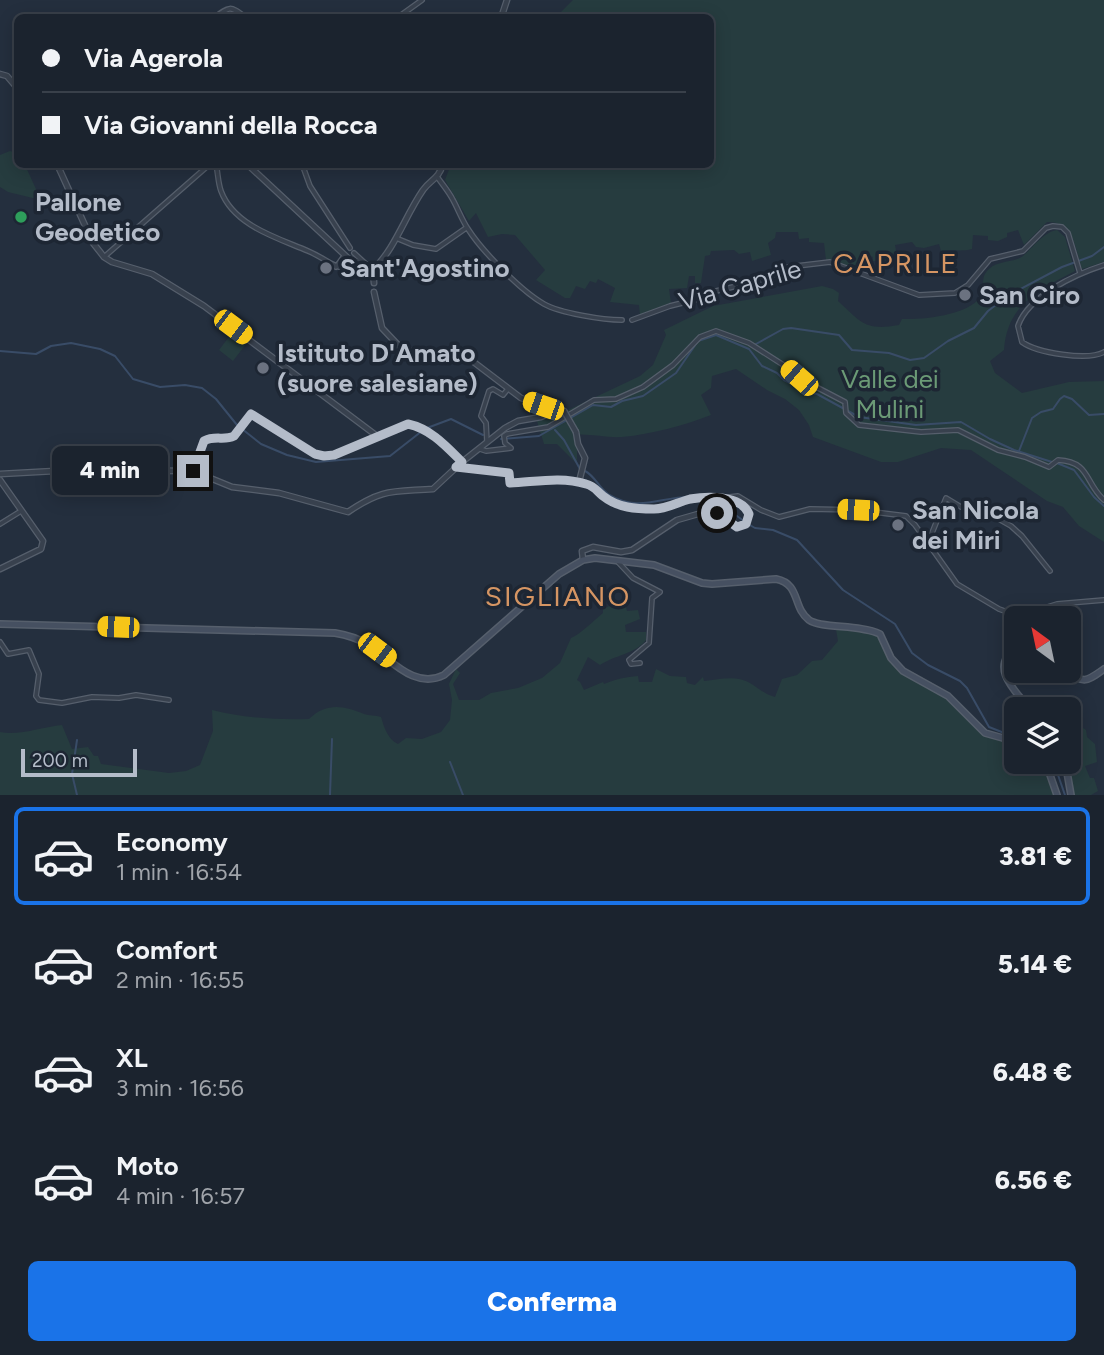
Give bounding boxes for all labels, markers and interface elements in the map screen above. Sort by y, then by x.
text: Via Agerola [84,42,223,74]
text: Via Giovanni della Rocca [84,109,378,141]
place label: Pallone Geodetico [35,186,160,248]
marker: Pallone Geodetico [13,209,29,225]
district label: CAPRILE [833,246,959,280]
place label: Sant'Agostino [340,252,510,284]
street label: Via Caprile [675,252,805,318]
marker: Sant'Agostino [318,260,334,276]
place label: San Ciro [979,279,1080,311]
marker: San Ciro [957,287,973,303]
car [210,306,257,348]
place label: Istituto D'Amato (suore salesiane) [277,337,478,399]
car [777,356,822,400]
marker: Istituto D'Amato (suore salesiane) [255,360,271,376]
park label: Valle dei Mulini [841,363,939,425]
car [520,389,567,423]
callout: 4 min [53,447,168,496]
route end [177,455,209,487]
text: 4 min [80,456,140,484]
place label: San Nicola dei Miri [912,494,1039,556]
route start [701,497,733,529]
car [837,498,880,522]
marker: San Nicola dei Miri [890,517,906,533]
district label: SIGLIANO [485,579,631,613]
north arrow [1004,606,1082,682]
map controls [1004,606,1081,774]
car [97,616,140,638]
car [354,629,401,671]
button: layers [1004,697,1081,774]
scale bar [21,746,136,778]
text: 200 m [32,749,88,772]
icon: car [32,825,95,888]
text: Economy [116,826,228,858]
text: 3.81 € [999,840,1072,872]
text: 1 min · 16:54 [116,858,242,886]
icon: car [32,933,95,996]
text: Comfort [116,934,218,966]
text: 5.14 € [998,948,1072,980]
text: 2 min · 16:55 [116,966,244,994]
icon: car [32,1041,95,1104]
text: XL [116,1042,148,1074]
text: 6.48 € [993,1056,1072,1088]
text: 3 min · 16:56 [116,1074,244,1102]
icon: car [32,1149,95,1212]
text: Moto [116,1150,179,1182]
text: 6.56 € [995,1164,1072,1196]
text: 4 min · 16:57 [116,1182,245,1210]
button: Conferma [28,1261,1076,1341]

